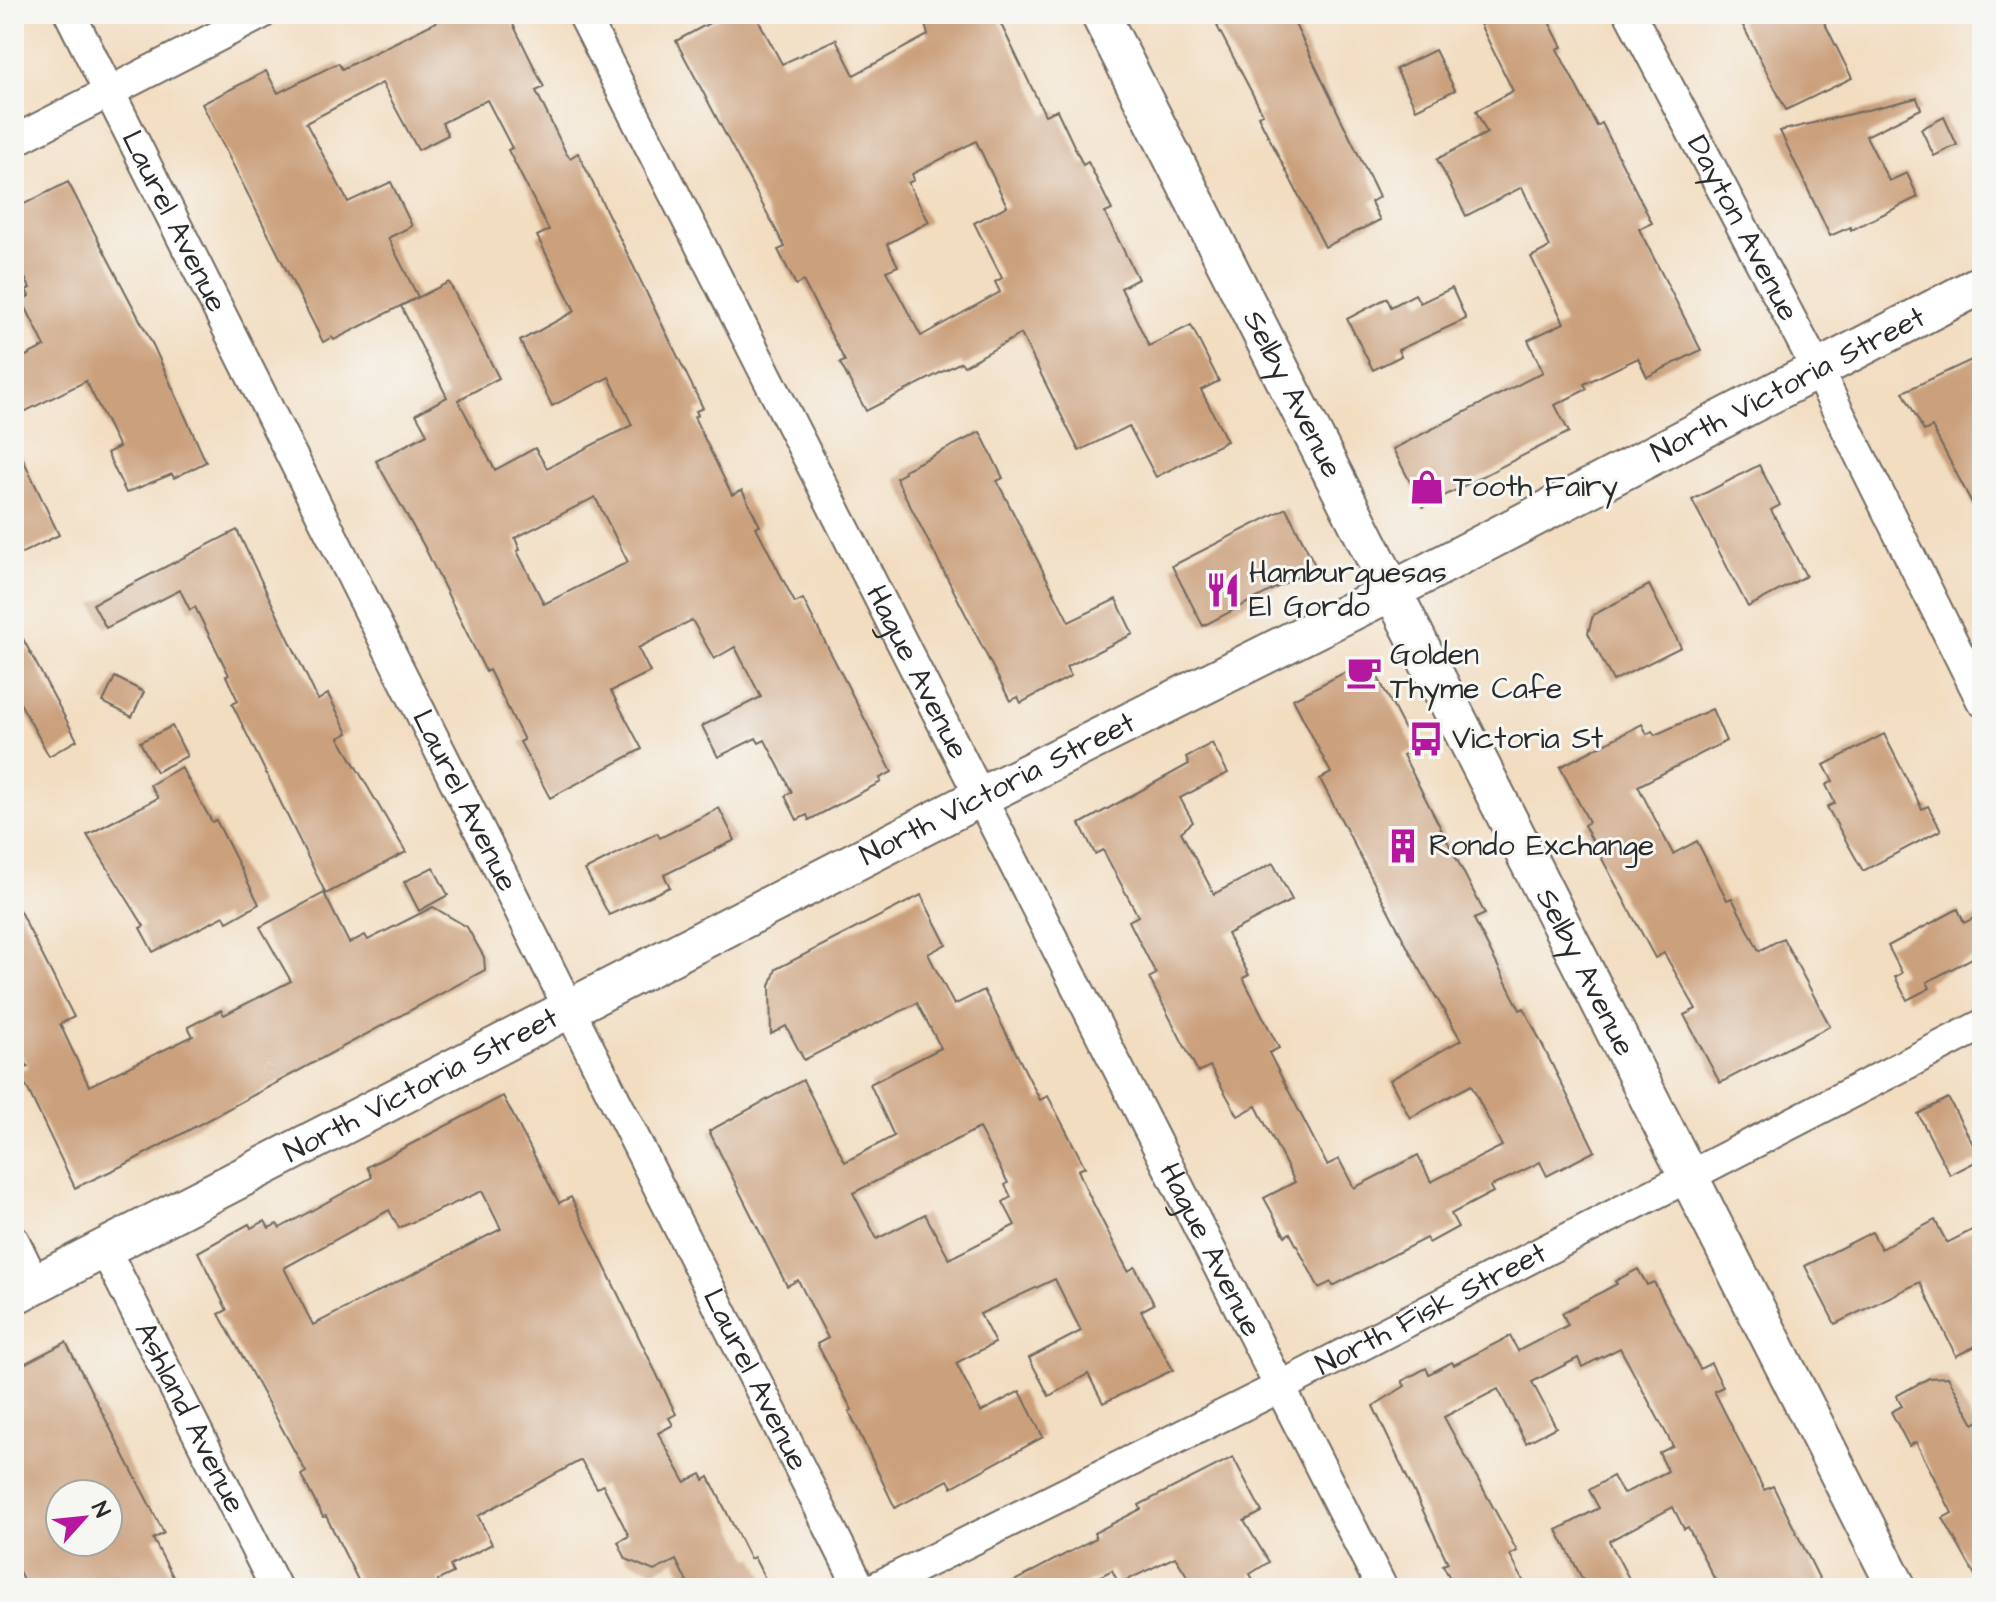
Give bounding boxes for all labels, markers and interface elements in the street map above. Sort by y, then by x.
street label: Laurel Avenue [111,123,237,319]
street label: Dayton Avenue [1677,128,1809,328]
street label: North Victoria Street [1644,296,1932,474]
street label: Selby Avenue [1232,303,1353,485]
place label: Tooth Fairy [1453,466,1618,509]
shop icon: Tooth Fairy [1408,468,1446,506]
place label: Hamburguesas El Gordo [1249,552,1447,628]
restaurant icon: Hamburguesas El Gordo [1204,571,1242,609]
street label: Hague Avenue [855,578,979,766]
place label: Golden Thyme Cafe [1390,634,1562,711]
cafe icon: Golden Thyme Cafe [1345,653,1383,691]
street label: Laurel Avenue [402,702,528,899]
street label: North Victoria Street [853,702,1142,876]
place label: Victoria St [1452,718,1603,760]
bus stop icon: Victoria St [1407,720,1445,758]
place label: Rondo Exchange [1429,825,1654,868]
building icon: Rondo Exchange [1384,827,1422,865]
street label: Selby Avenue [1525,881,1645,1063]
street label: North Victoria Street [277,997,566,1173]
street label: Hague Avenue [1149,1156,1272,1344]
street label: North Fisk Street [1308,1232,1554,1386]
street label: Laurel Avenue [692,1282,819,1478]
street label: Ashland Avenue [124,1315,256,1520]
north arrow [44,1478,124,1558]
text: N [84,1496,118,1523]

